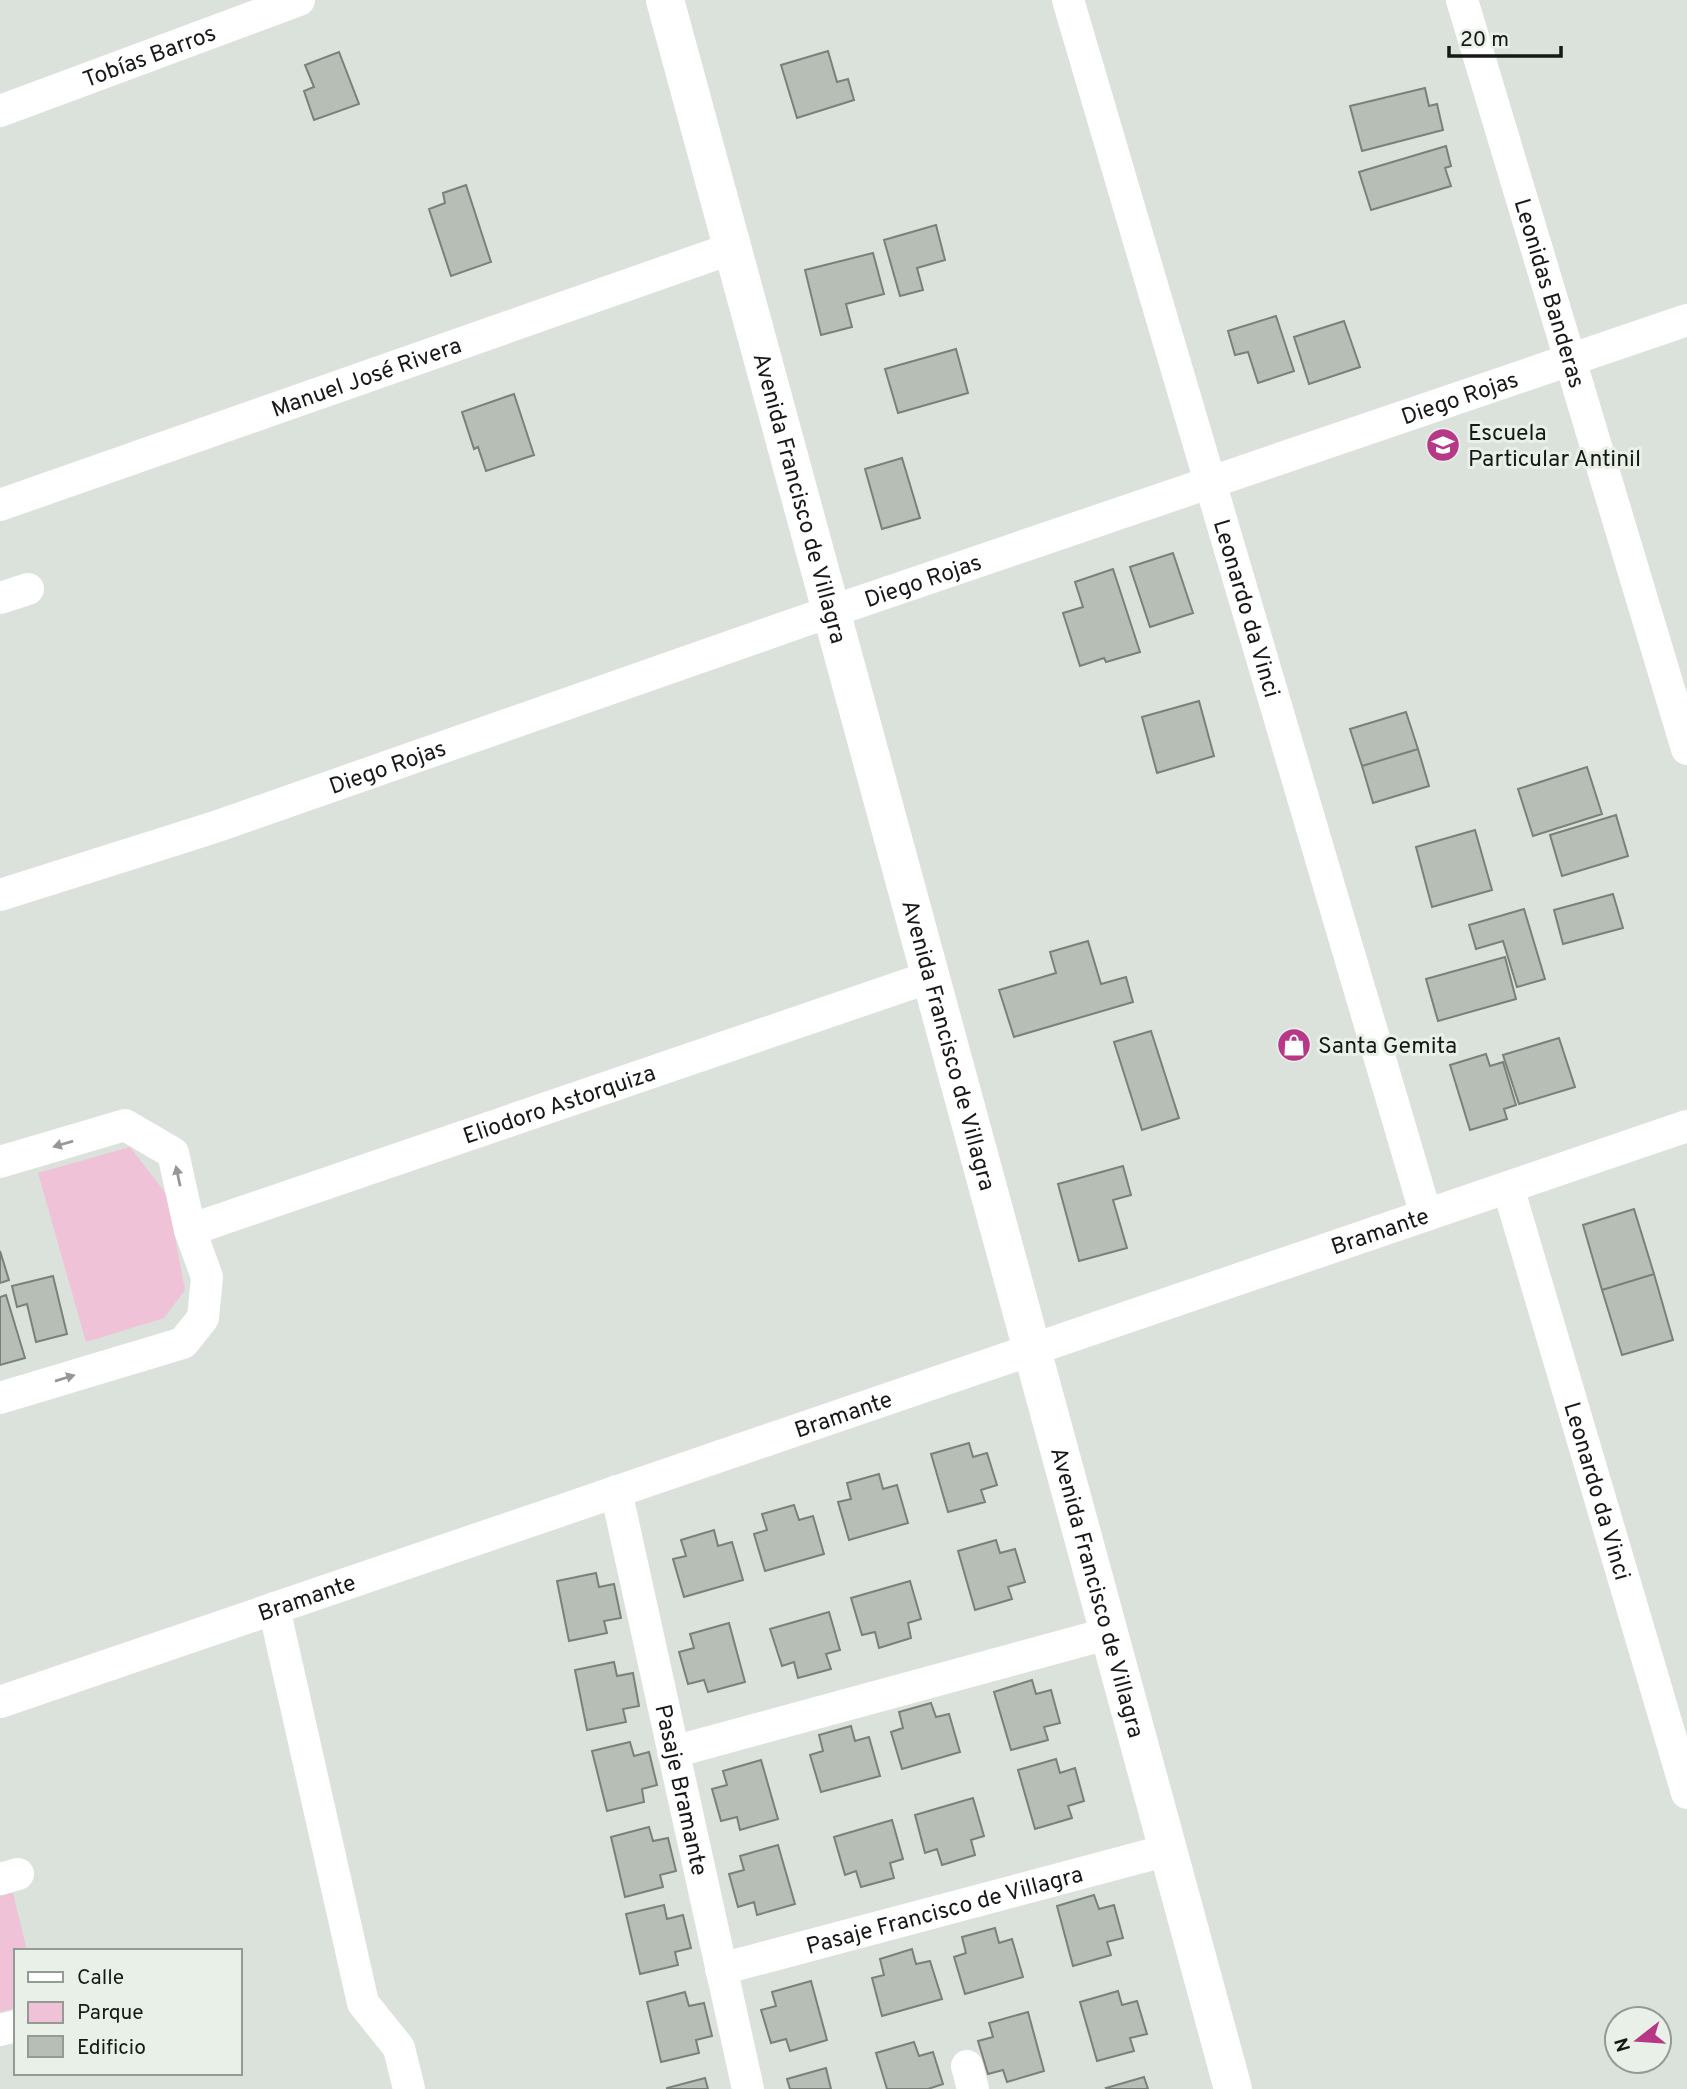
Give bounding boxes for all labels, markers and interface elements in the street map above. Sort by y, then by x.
scale bar [1449,14,1561,58]
street label: Tobías Barros [79,20,220,96]
text: 20 m [1460,27,1509,54]
street label: Leonidas Banderas [1506,196,1590,392]
street label: Manuel José Rivera [268,332,466,426]
street label: Avenida Francisco de Villagra [745,350,851,647]
street label: Diego Rojas [1398,367,1523,433]
place label: Escuela Particular Antinil [1468,420,1641,475]
school or university icon: Escuela Particular Antinil [1424,426,1462,464]
street label: Leonardo da Vinci [1205,516,1285,701]
street label: Diego Rojas [861,549,986,616]
street label: Diego Rojas [326,735,450,803]
street label: Avenida Francisco de Villagra [893,897,1000,1194]
shop icon: Santa Gemita [1275,1026,1313,1064]
place label: Santa Gemita [1318,1033,1457,1062]
street label: Eliodoro Astorquiza [460,1060,660,1152]
one-way arrow [52,1139,73,1149]
one-way arrow [173,1165,184,1187]
street label: Bramante [1328,1203,1433,1263]
one-way arrow [55,1373,76,1383]
street label: Bramante [791,1386,897,1447]
street label: Leonardo da Vinci [1555,1399,1635,1584]
street label: Avenida Francisco de Villagra [1042,1444,1149,1741]
street label: Bramante [255,1570,360,1630]
street label: Pasaje Bramante [647,1702,712,1879]
street label: Pasaje Francisco de Villagra [803,1861,1086,1963]
legend [14,1949,242,2075]
text: Calle [77,1965,124,1992]
text: Parque [77,2000,144,2027]
north arrow [1603,2005,1673,2075]
text: N [1610,2034,1637,2054]
text: Edificio [77,2035,146,2062]

